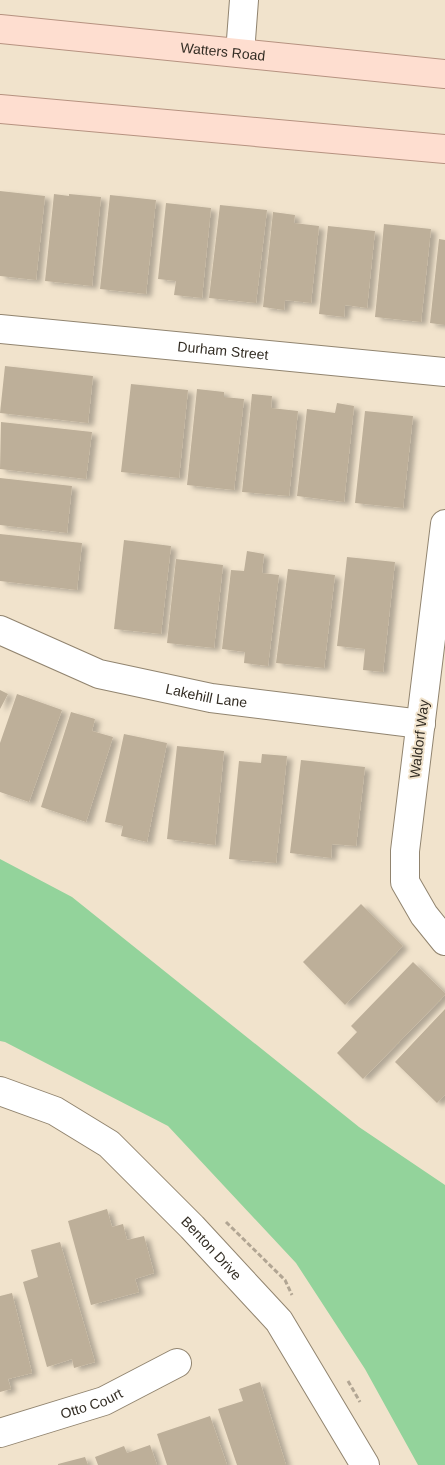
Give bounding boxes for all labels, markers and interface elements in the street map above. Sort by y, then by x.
street label: Watters Road [180,39,266,64]
street label: Durham Street [177,338,269,363]
street label: Lakehill Lane [164,680,248,710]
street label: Waldorf Way [406,699,432,779]
street label: Benton Drive [178,1213,245,1283]
street label: Otto Court [59,1385,125,1422]

